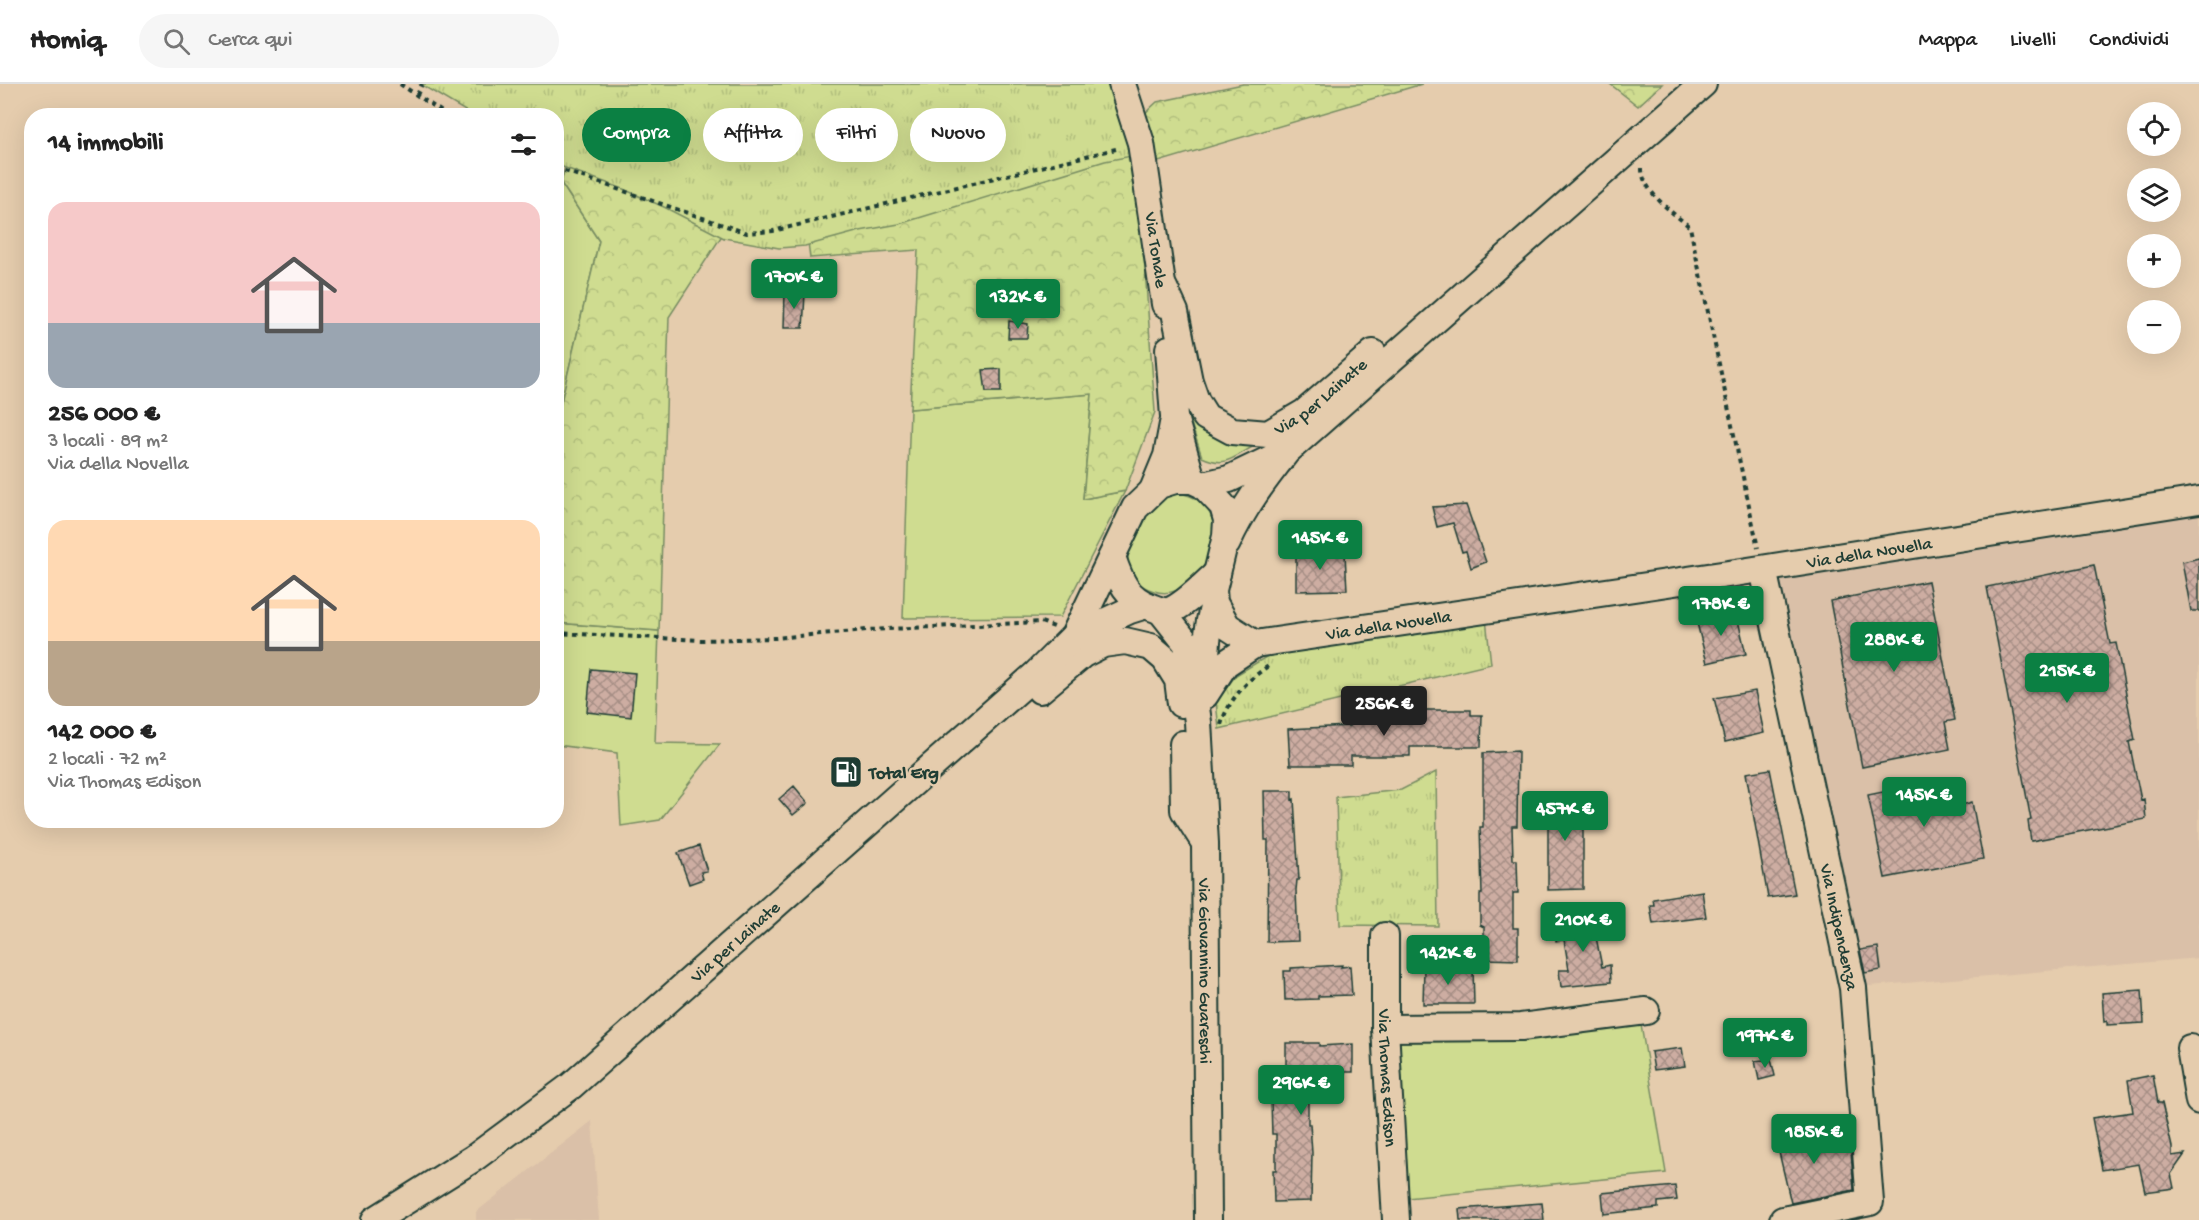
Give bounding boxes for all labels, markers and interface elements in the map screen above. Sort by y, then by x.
search box [139,14,559,68]
text: Homiq [30,25,103,58]
icon: search [160,25,193,58]
text: Cerca qui [208,28,292,54]
text: Mappa [1918,29,1977,54]
text: Livelli [2010,29,2056,54]
text: Condividi [2089,29,2169,54]
map controls [2127,102,2181,354]
button: locate [2127,102,2181,156]
chip: Compra [582,108,691,162]
chip: Affitta [703,108,803,162]
chip: Filtri [815,108,898,162]
chip: Nuovo [910,108,1006,162]
icon: filters [507,128,540,161]
text: 14 immobili [48,129,164,160]
button: layers [2127,168,2181,222]
street label: Via Tonale [1138,210,1171,290]
button: + [2127,234,2181,288]
icon: home [240,241,348,349]
pin: 170K € [745,259,843,310]
text: 170K € [765,267,823,290]
pin: 132K € [969,279,1067,330]
text: 132K € [990,287,1046,310]
button: − [2127,300,2181,354]
street label: Via per Lainate [1270,355,1373,442]
text: 256 000 € [48,400,160,431]
text: 3 locali · 89 m² [48,431,168,454]
text: Via della Novella [48,454,188,477]
pin: 145K € [1271,520,1369,571]
text: 145K € [1292,528,1348,551]
street label: Via della Novella [1804,534,1935,575]
icon: home [240,559,348,667]
pin: 178K € [1672,586,1770,637]
text: 178K € [1692,594,1750,617]
street label: Via della Novella [1324,607,1454,647]
pin: 288K € [1845,622,1943,673]
text: 288K € [1864,630,1924,653]
pin: 215K € [2018,653,2116,704]
text: 215K € [2039,661,2095,684]
pin: 256K € [1335,686,1433,737]
text: 256K € [1355,694,1413,717]
text: 142 000 € [48,718,156,749]
text: 2 locali · 72 m² [48,749,167,772]
fuel station icon: Total Erg [828,754,864,790]
place label: Total Erg [867,764,939,785]
text: Via Thomas Edison [48,772,201,795]
pin: 145K € [1875,777,1973,828]
text: 145K € [1896,785,1952,808]
pin: 457K € [1516,791,1614,842]
text: 457K € [1536,799,1594,822]
street label: Via Indipendenza [1813,861,1861,993]
street label: Via Giovannino Guareschi [1192,877,1215,1064]
street label: Via per Lainate [686,897,786,989]
pin: 210K € [1534,902,1632,953]
text: 210K € [1555,910,1611,933]
pin: 142K € [1399,935,1497,986]
text: 142K € [1421,943,1476,966]
street label: Via Thomas Edison [1372,1008,1400,1148]
pin: 197K € [1716,1018,1814,1069]
text: 197K € [1737,1026,1793,1049]
pin: 296K € [1252,1065,1350,1116]
text: 296K € [1272,1073,1330,1096]
pin: 185K € [1765,1114,1863,1165]
text: 185K € [1785,1122,1843,1145]

